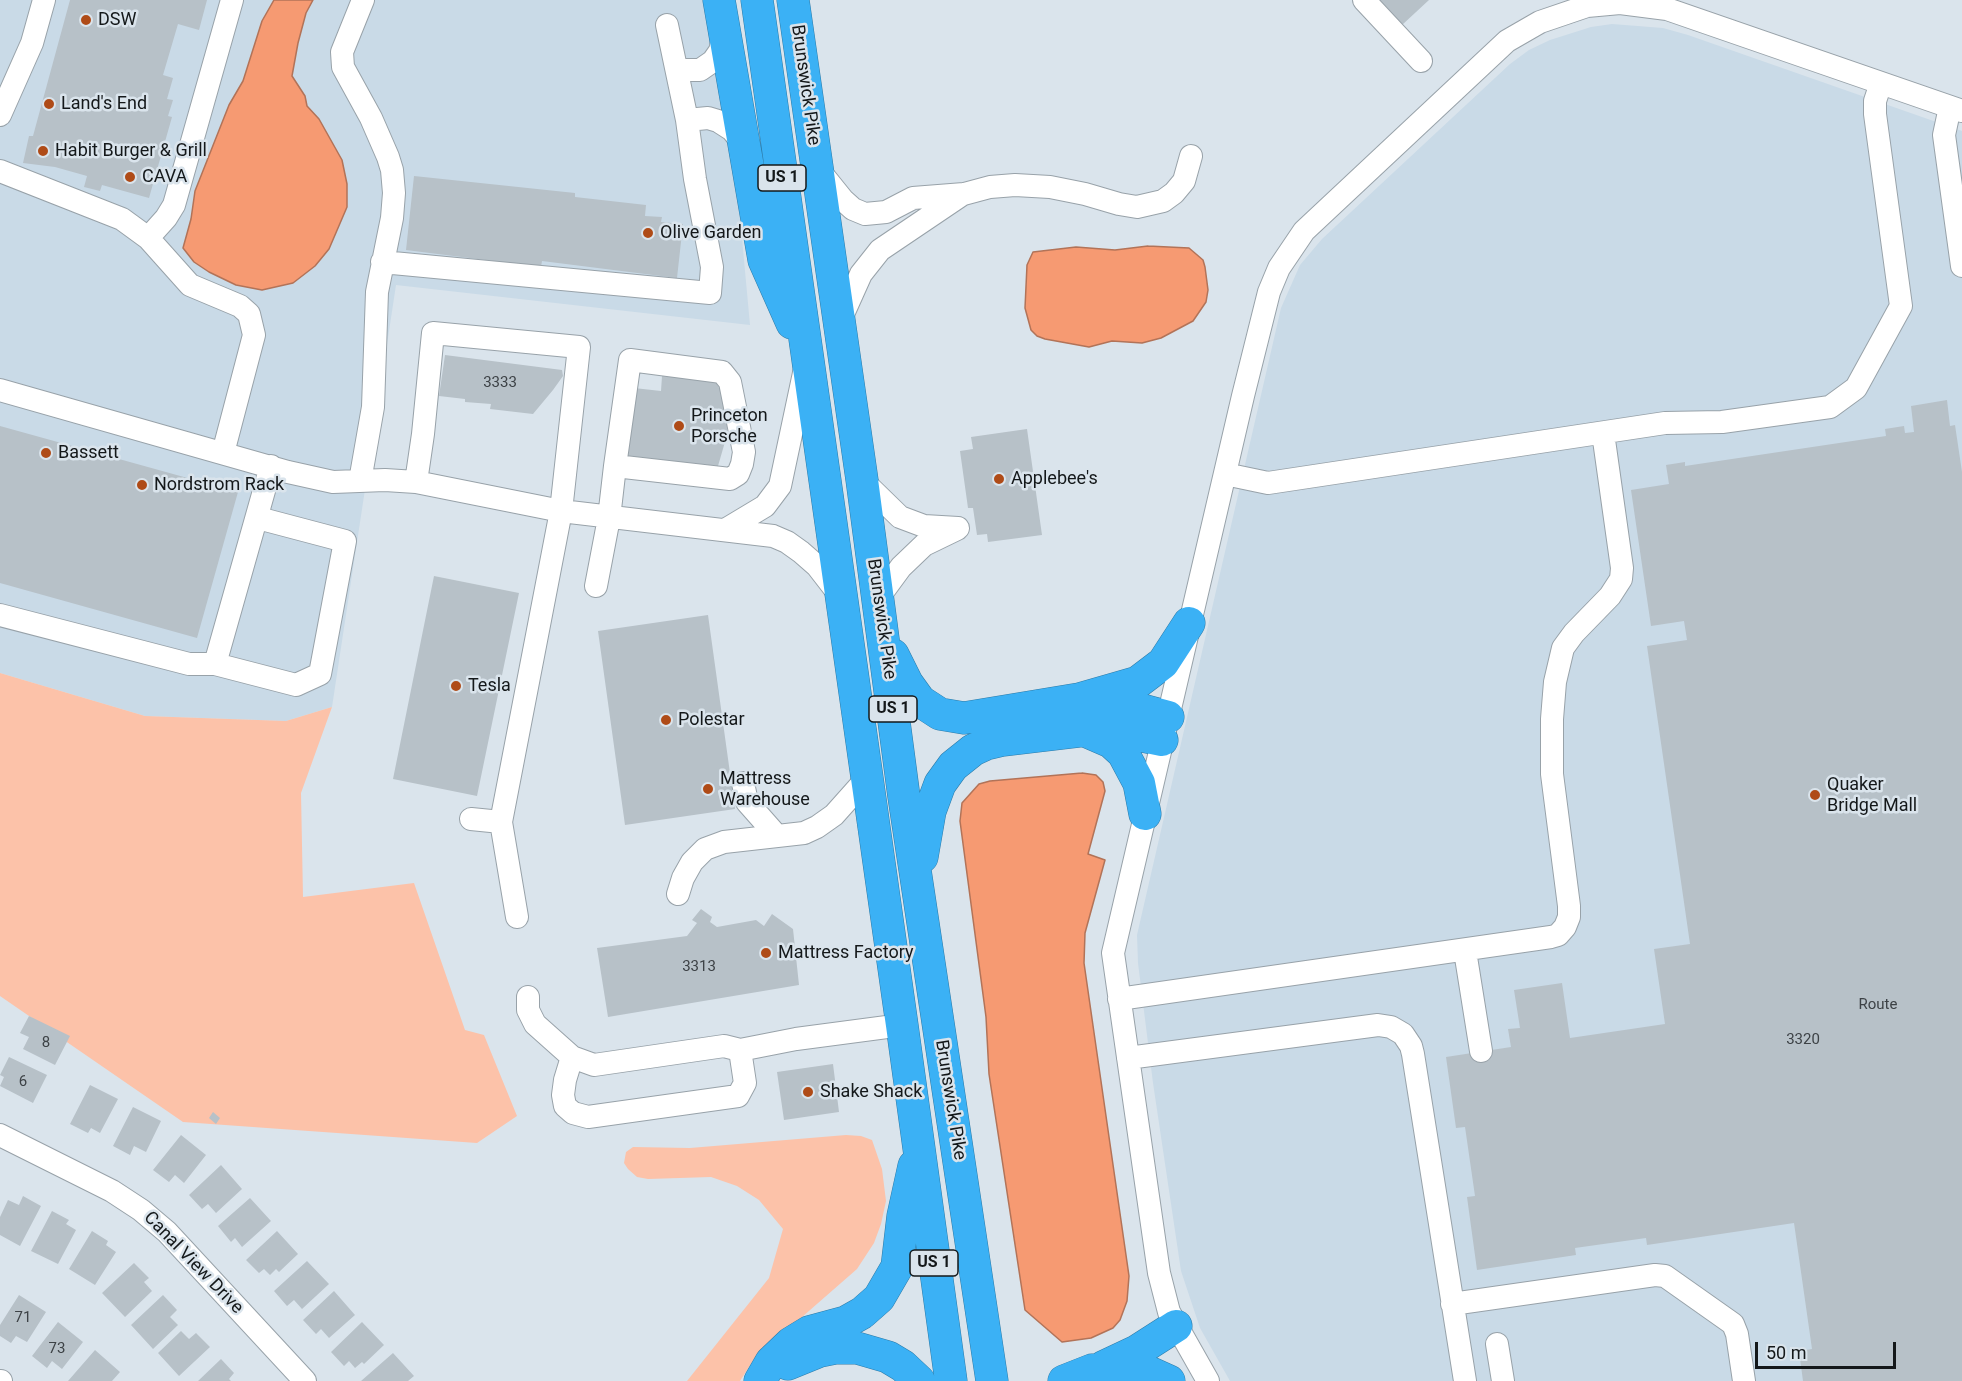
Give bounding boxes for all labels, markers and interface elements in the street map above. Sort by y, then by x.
place label: DSW [98,9,136,31]
marker: DSW [79,13,93,27]
street label: Brunswick Pike [786,23,824,147]
place label: Land's End [61,93,147,115]
marker: Land's End [42,97,56,111]
place label: Habit Burger & Grill [55,140,207,162]
marker: Habit Burger & Grill [36,144,50,158]
road number: US 1 [758,165,806,191]
place label: CAVA [142,166,187,188]
marker: CAVA [123,170,137,184]
place label: Olive Garden [660,222,761,244]
marker: Olive Garden [641,226,655,240]
house number: 3333 [483,374,517,392]
place label: Princeton Porsche [691,405,768,448]
marker: Princeton Porsche [672,419,686,433]
place label: Bassett [58,442,119,464]
marker: Bassett [39,446,53,460]
place label: Applebee's [1011,468,1098,490]
marker: Applebee's [992,472,1006,486]
place label: Nordstrom Rack [154,474,284,496]
marker: Nordstrom Rack [135,478,149,492]
street label: Brunswick Pike [862,557,900,681]
place label: Tesla [468,675,511,697]
marker: Tesla [449,679,463,693]
road number: US 1 [869,696,917,722]
place label: Polestar [678,709,744,731]
marker: Polestar [659,713,673,727]
place label: Mattress Warehouse [720,768,810,810]
place label: Quaker Bridge Mall [1827,774,1917,816]
marker: Mattress Warehouse [701,782,715,796]
marker: Quaker Bridge Mall [1808,788,1822,802]
place label: Mattress Factory [778,942,913,964]
marker: Mattress Factory [759,946,773,960]
house number: 3313 [682,958,716,976]
house number: Route [1859,996,1897,1014]
house number: 3320 [1786,1031,1820,1049]
house number: 8 [42,1034,50,1052]
street label: Brunswick Pike [930,1038,970,1162]
house number: 6 [19,1073,27,1091]
place label: Shake Shack [820,1081,922,1103]
marker: Shake Shack [801,1085,815,1099]
street label: Canal View Drive [139,1207,247,1319]
road number: US 1 [910,1250,958,1276]
house number: 71 [15,1309,31,1327]
scale bar [1758,1330,1899,1368]
house number: 73 [49,1340,65,1358]
text: 50 m [1766,1342,1806,1363]

